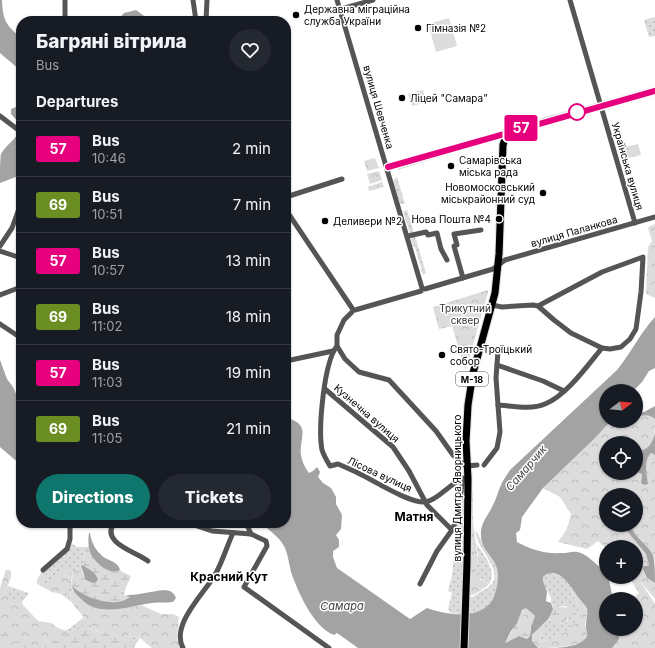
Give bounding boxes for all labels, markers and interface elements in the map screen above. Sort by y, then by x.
place label: Державна міграційна служба України [304,3,410,27]
marker: Державна міграційна служба України [291,10,301,20]
place label: Гімназія №2 [426,22,486,34]
marker: Гімназія №2 [413,23,423,33]
button: heart [229,29,271,71]
text: Багряні вітрила [36,30,187,53]
text: Bus [36,57,59,73]
street label: вулиця Шевченка [361,64,397,150]
text: Departures [36,92,118,111]
place label: Ліцей "Самара" [410,92,488,104]
marker: Ліцей "Самара" [397,93,407,103]
unlabelled marker [568,103,586,121]
line badge: 57 [503,115,539,141]
text: 57 [512,119,530,136]
street label: Українська вулиця [610,121,646,211]
text: Bus [92,131,120,150]
text: 2 min [232,139,271,158]
text: 57 [49,140,67,157]
text: 10:46 [92,150,126,166]
place label: Самарівська міська рада [459,154,522,178]
marker: Самарівська міська рада [446,161,456,171]
place label: Новомосковський міськрайонний суд [441,181,535,205]
text: Bus [92,187,120,206]
marker: Новомосковський міськрайонний суд [538,188,548,198]
text: 7 min [233,195,271,214]
text: 69 [49,196,67,213]
text: 10:51 [92,206,122,222]
place label: Нова Пошта №4 [411,213,491,225]
street label: вулиця Паланкова [529,213,619,249]
marker: Нова Пошта №4 [494,214,504,224]
place label: Деливери №2 [333,215,402,227]
marker: Деливери №2 [320,216,330,226]
text: Bus [92,243,120,262]
text: 13 min [226,251,271,270]
text: 57 [49,252,67,269]
text: 10:57 [92,262,125,278]
text: Bus [92,299,120,318]
park label: Трикутний сквер [439,302,491,326]
text: 18 min [226,307,271,326]
text: 69 [49,308,67,325]
text: 11:02 [92,318,122,334]
place label: Свято-Троїцький собор [450,343,532,367]
marker: Свято-Троїцький собор [437,350,447,360]
text: Bus [92,355,120,374]
text: 19 min [226,363,271,382]
text: 57 [49,364,67,381]
road number: М-18 [456,372,488,386]
text: 11:03 [92,374,123,390]
street label: Кузнечна вулиця [332,381,402,445]
north arrow [599,384,643,428]
map controls [599,384,643,636]
text: Bus [92,411,120,430]
street label: вулиця Дмитра Яворницького [451,414,463,562]
text: 21 min [226,419,271,438]
text: 69 [49,420,67,437]
text: 11:05 [92,430,122,446]
button: locate [599,436,643,480]
water label: Самарчик [502,442,550,494]
street label: Лісова вулиця [346,454,414,494]
button: Directions [36,474,150,520]
button: Tickets [158,474,271,520]
button: layers [599,488,643,532]
district label: Матня [395,509,433,524]
button: + [599,540,643,584]
district label: Красний Кут [190,569,268,584]
button: − [599,592,643,636]
water label: Самара [320,599,364,613]

